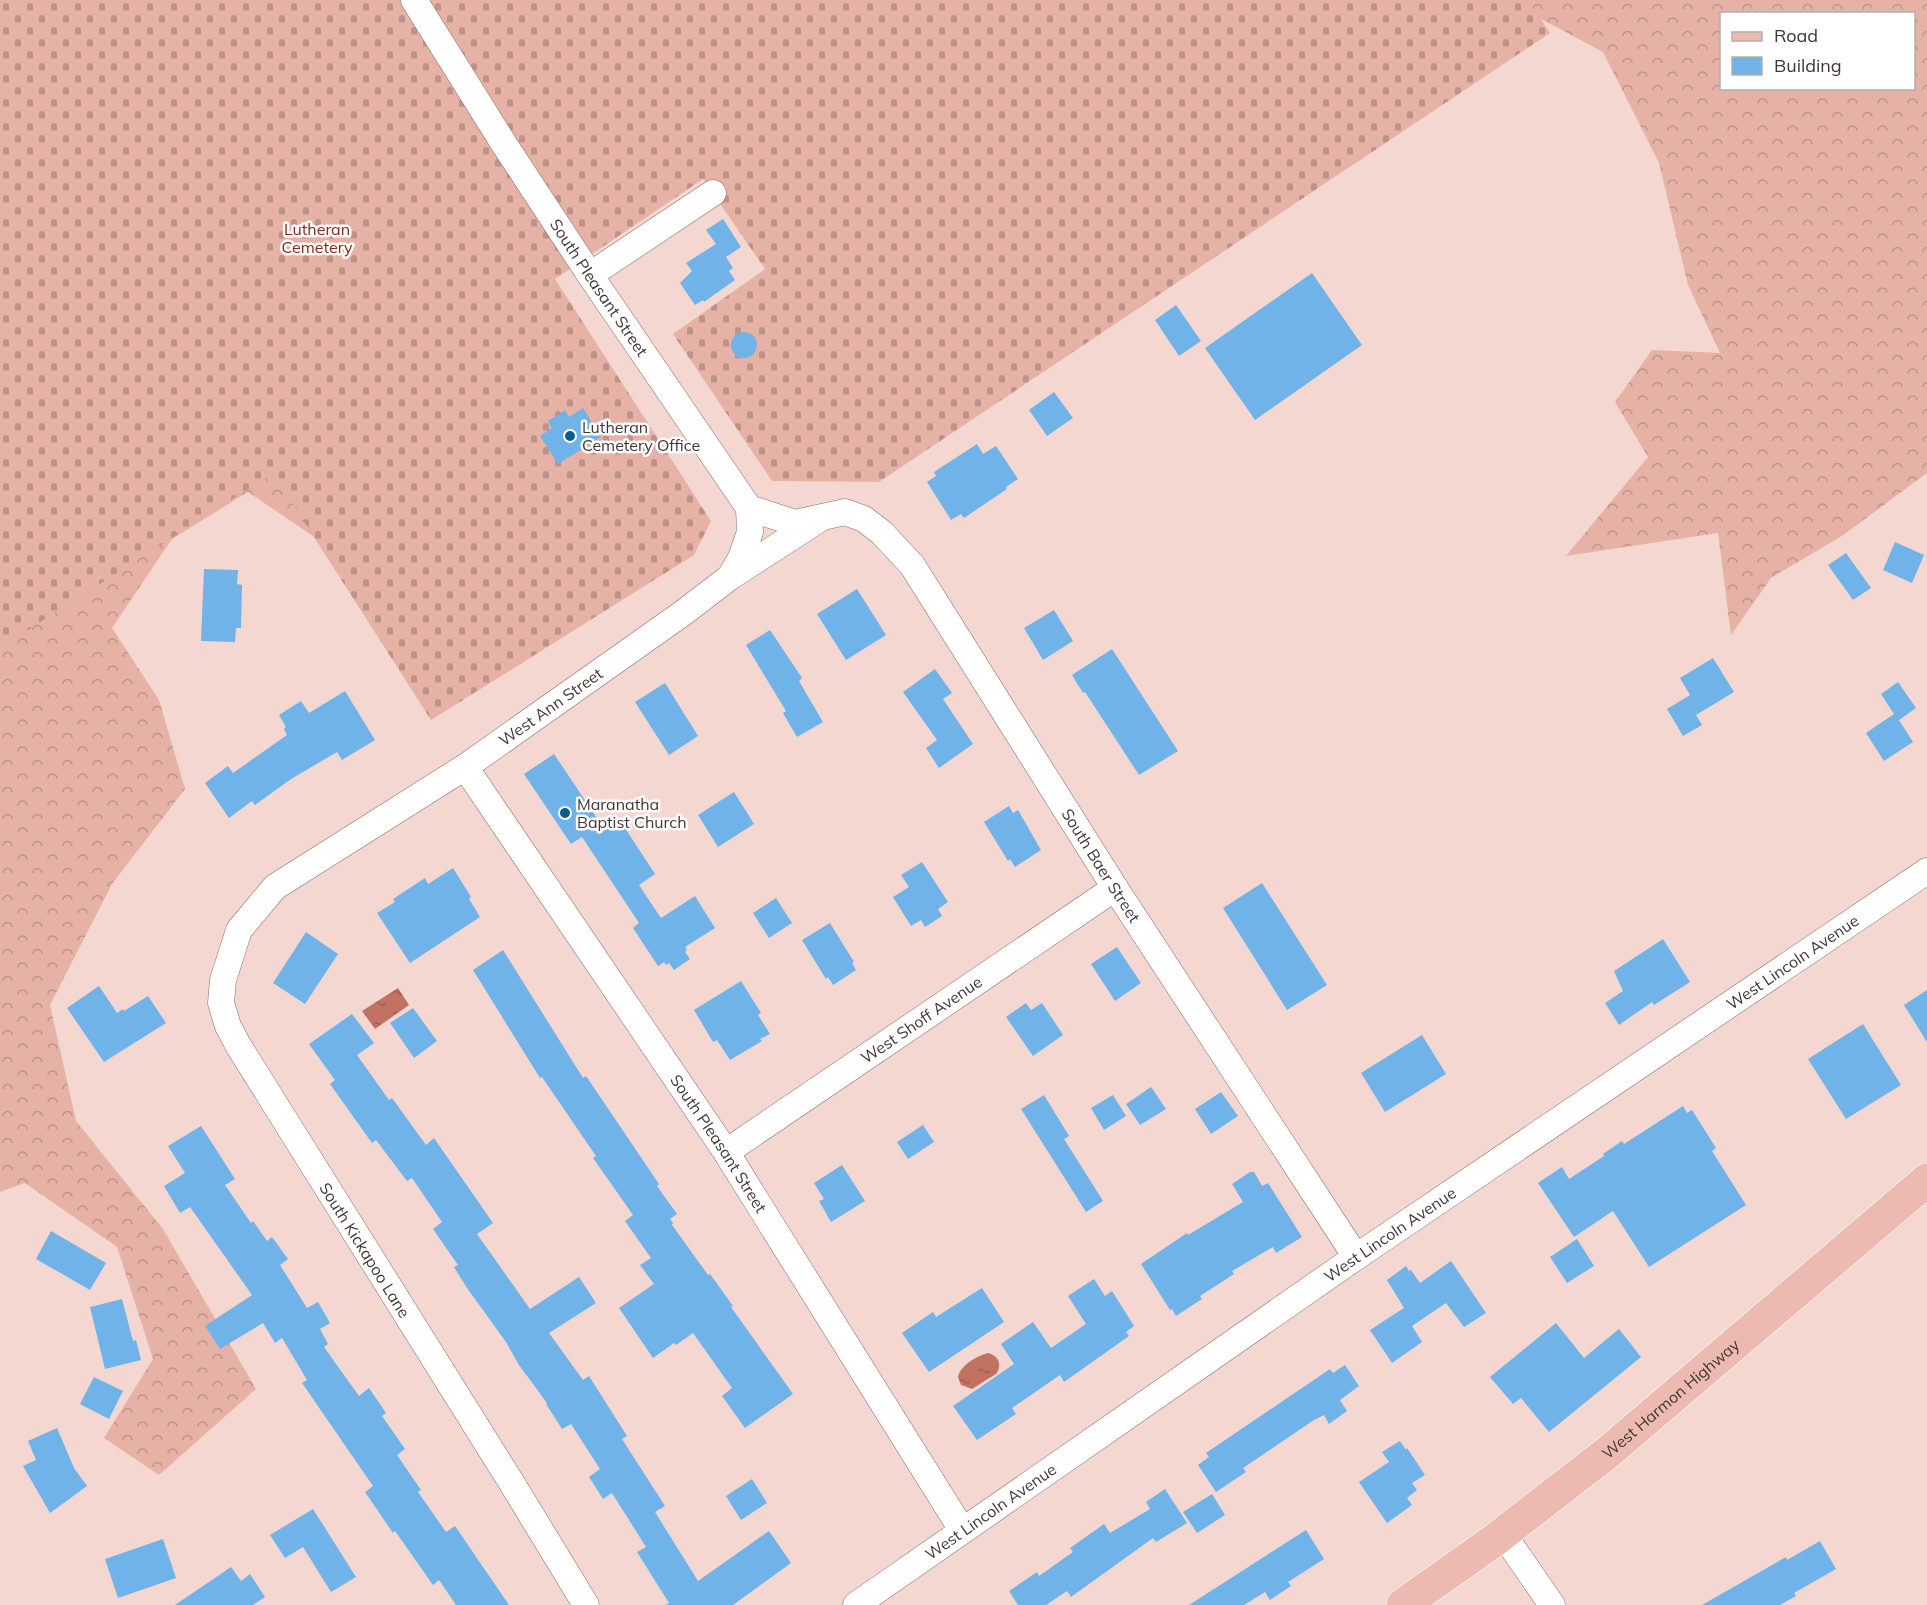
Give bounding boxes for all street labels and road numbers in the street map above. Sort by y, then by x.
street label: South Pleasant Street [546,215,653,360]
street label: West Ann Street [495,663,607,750]
street label: South Baer Street [1058,805,1145,926]
street label: West Lincoln Avenue [1723,910,1862,1014]
street label: West Shoff Avenue [857,971,986,1068]
street label: South Pleasant Street [666,1070,771,1217]
street label: South Kickapoo Lane [315,1179,415,1321]
street label: West Lincoln Avenue [1320,1182,1460,1286]
street label: West Harmon Highway [1598,1334,1744,1463]
street label: West Lincoln Avenue [921,1459,1060,1564]

